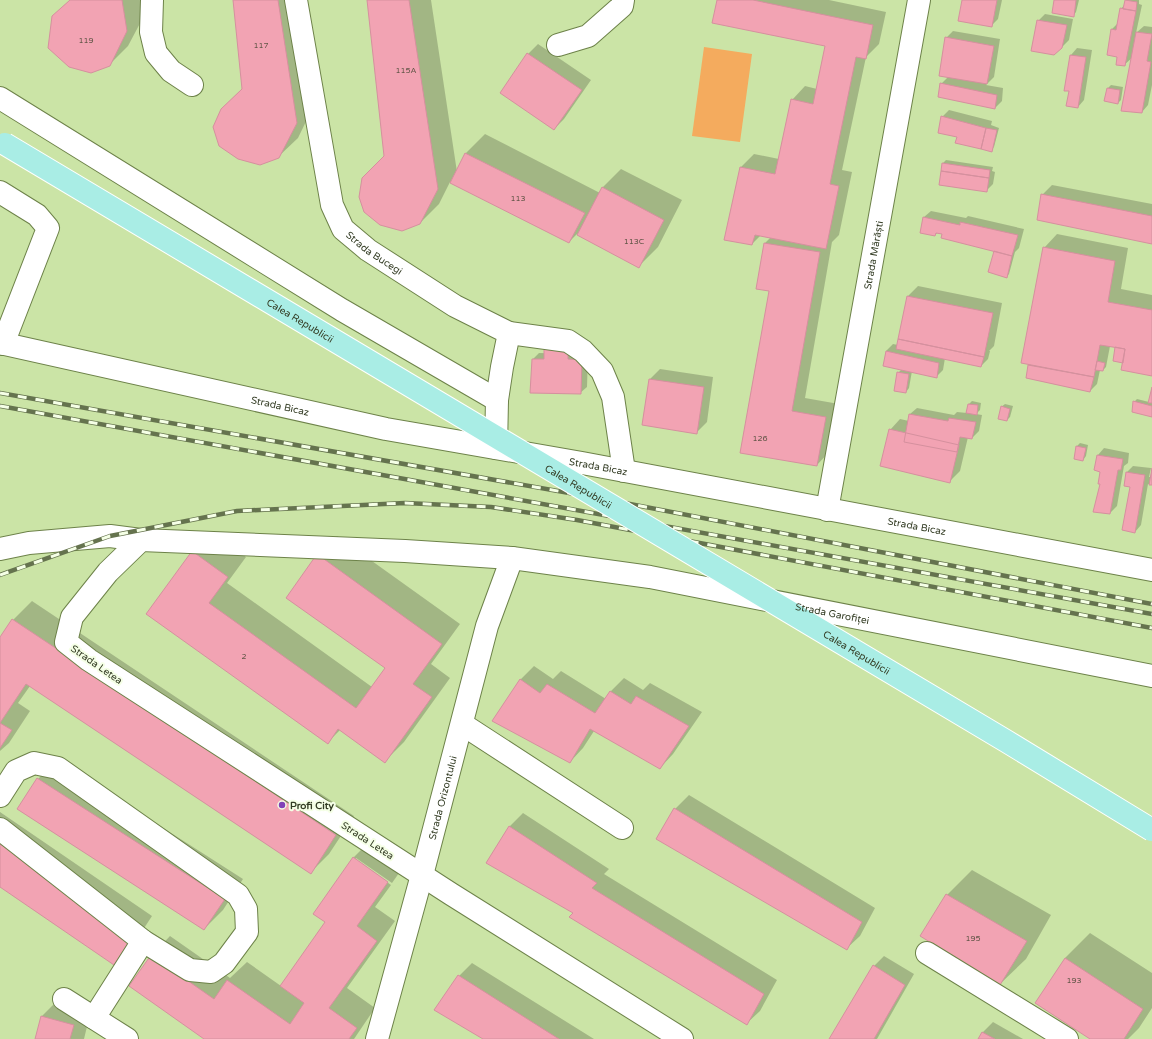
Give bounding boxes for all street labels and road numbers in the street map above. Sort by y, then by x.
street label: Strada Mărăști [862,220,886,291]
street label: Strada Bucegi [343,229,404,278]
street label: Calea Republicii [264,296,336,346]
street label: Strada Bicaz [250,394,310,419]
street label: Strada Bicaz [568,456,628,478]
street label: Calea Republicii [543,462,614,512]
street label: Strada Bicaz [886,515,947,538]
street label: Strada Garofiței [794,601,870,627]
street label: Calea Republicii [821,628,892,678]
street label: Strada Letea [68,643,125,687]
street label: Strada Orizontului [426,755,460,841]
street label: Strada Letea [339,819,396,862]

